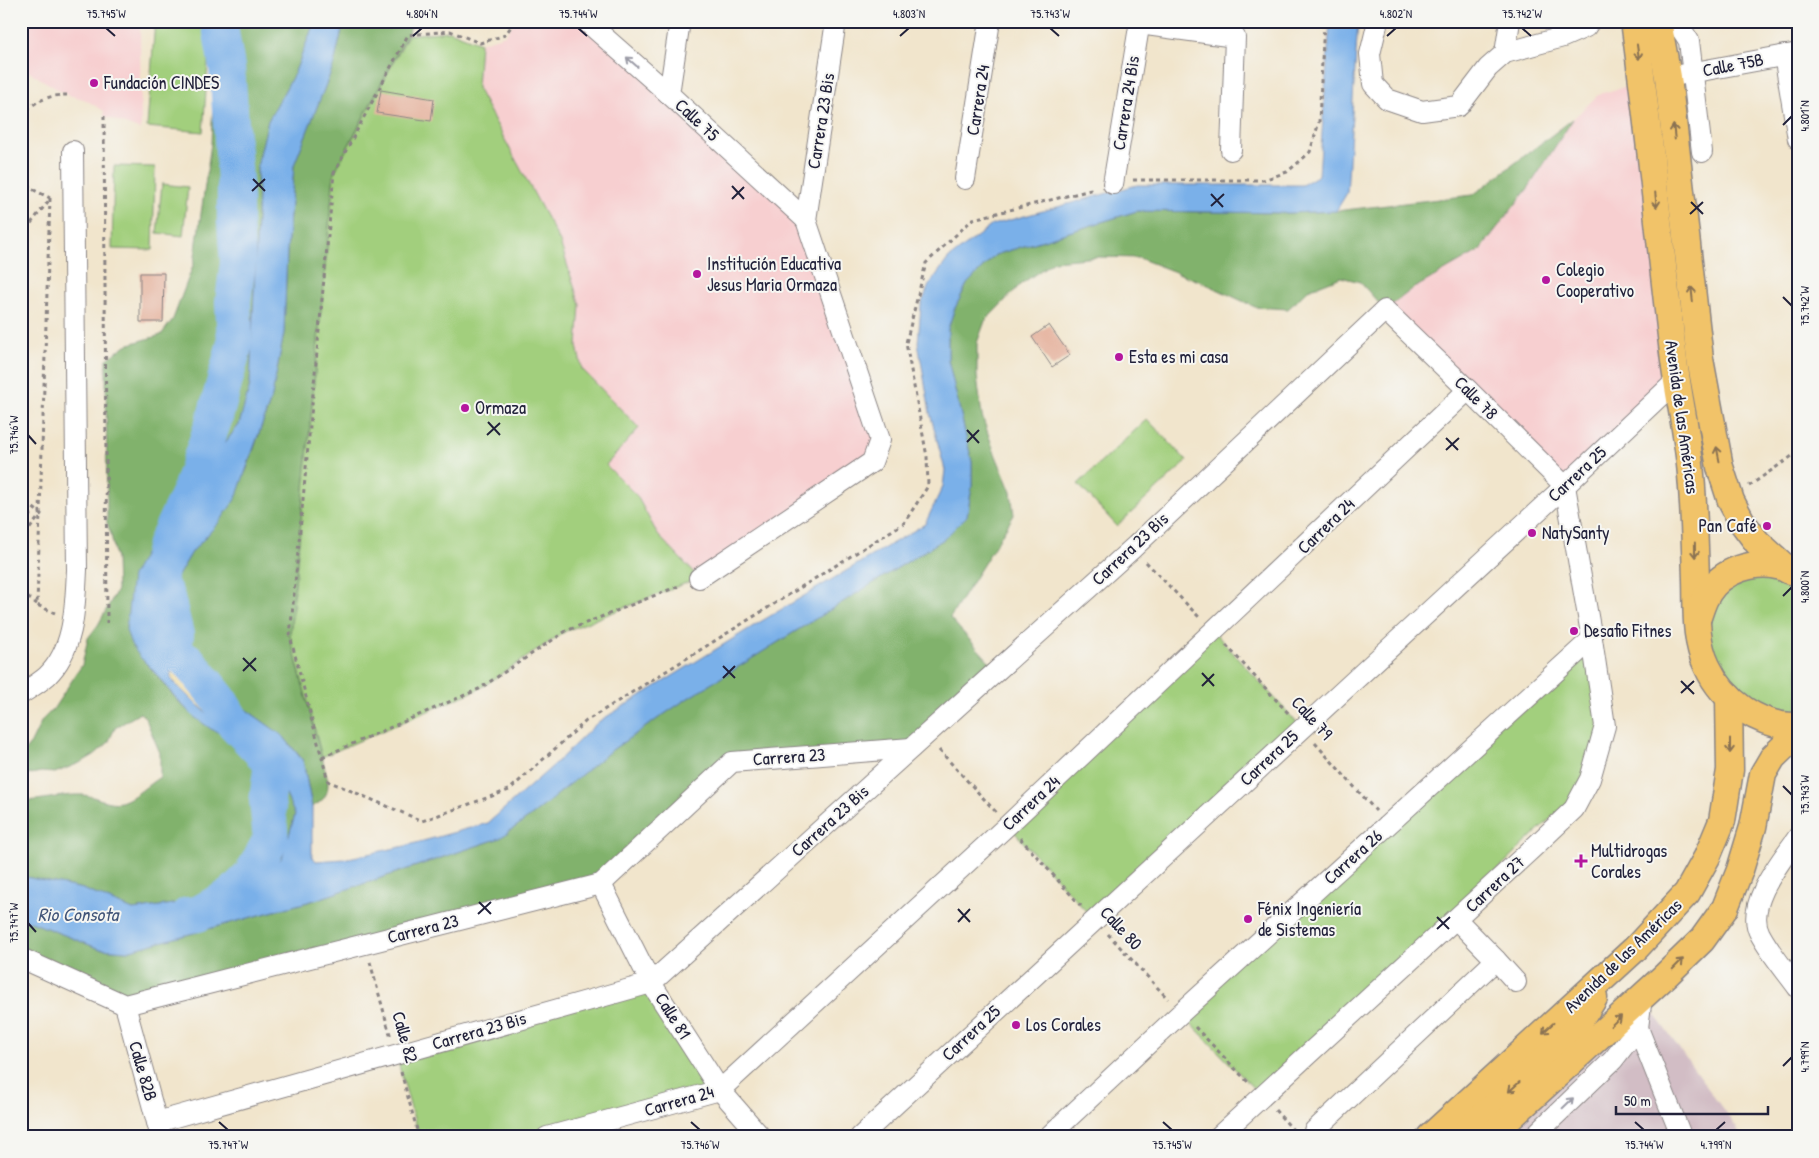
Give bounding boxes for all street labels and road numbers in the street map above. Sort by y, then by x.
street label: Calle 75B [1700,46,1766,83]
street label: Carrera 24 Bis [1106,54,1145,152]
street label: Carrera 24 [960,63,995,137]
street label: Carrera 23 Bis [801,71,840,171]
street label: Calle 75 [670,93,725,147]
street label: Avenida de las Américas [1659,338,1706,495]
street label: Calle 78 [1449,370,1504,425]
street label: Carrera 25 [1542,440,1612,507]
street label: Carrera 24 [1291,492,1360,559]
street label: Carrera 23 Bis [1086,506,1174,591]
street label: Calle 79 [1286,690,1339,745]
street label: Carrera 25 [1234,724,1304,791]
street label: Carrera 23 [752,742,826,772]
street label: Carrera 24 [996,769,1065,836]
street label: Carrera 23 Bis [785,779,874,862]
street label: Carrera 26 [1318,823,1388,890]
street label: Carrera 27 [1459,849,1530,918]
street label: Avenida de las Américas [1558,893,1687,1018]
street label: Calle 80 [1095,900,1148,955]
street label: Carrera 23 [385,908,461,949]
street label: Calle 81 [649,988,697,1044]
street label: Carrera 25 [936,999,1006,1066]
street label: Carrera 23 Bis [429,1005,529,1056]
street label: Calle 82 [386,1008,425,1066]
street label: Calle 82B [123,1038,164,1104]
street label: Carrera 24 [641,1079,717,1122]

